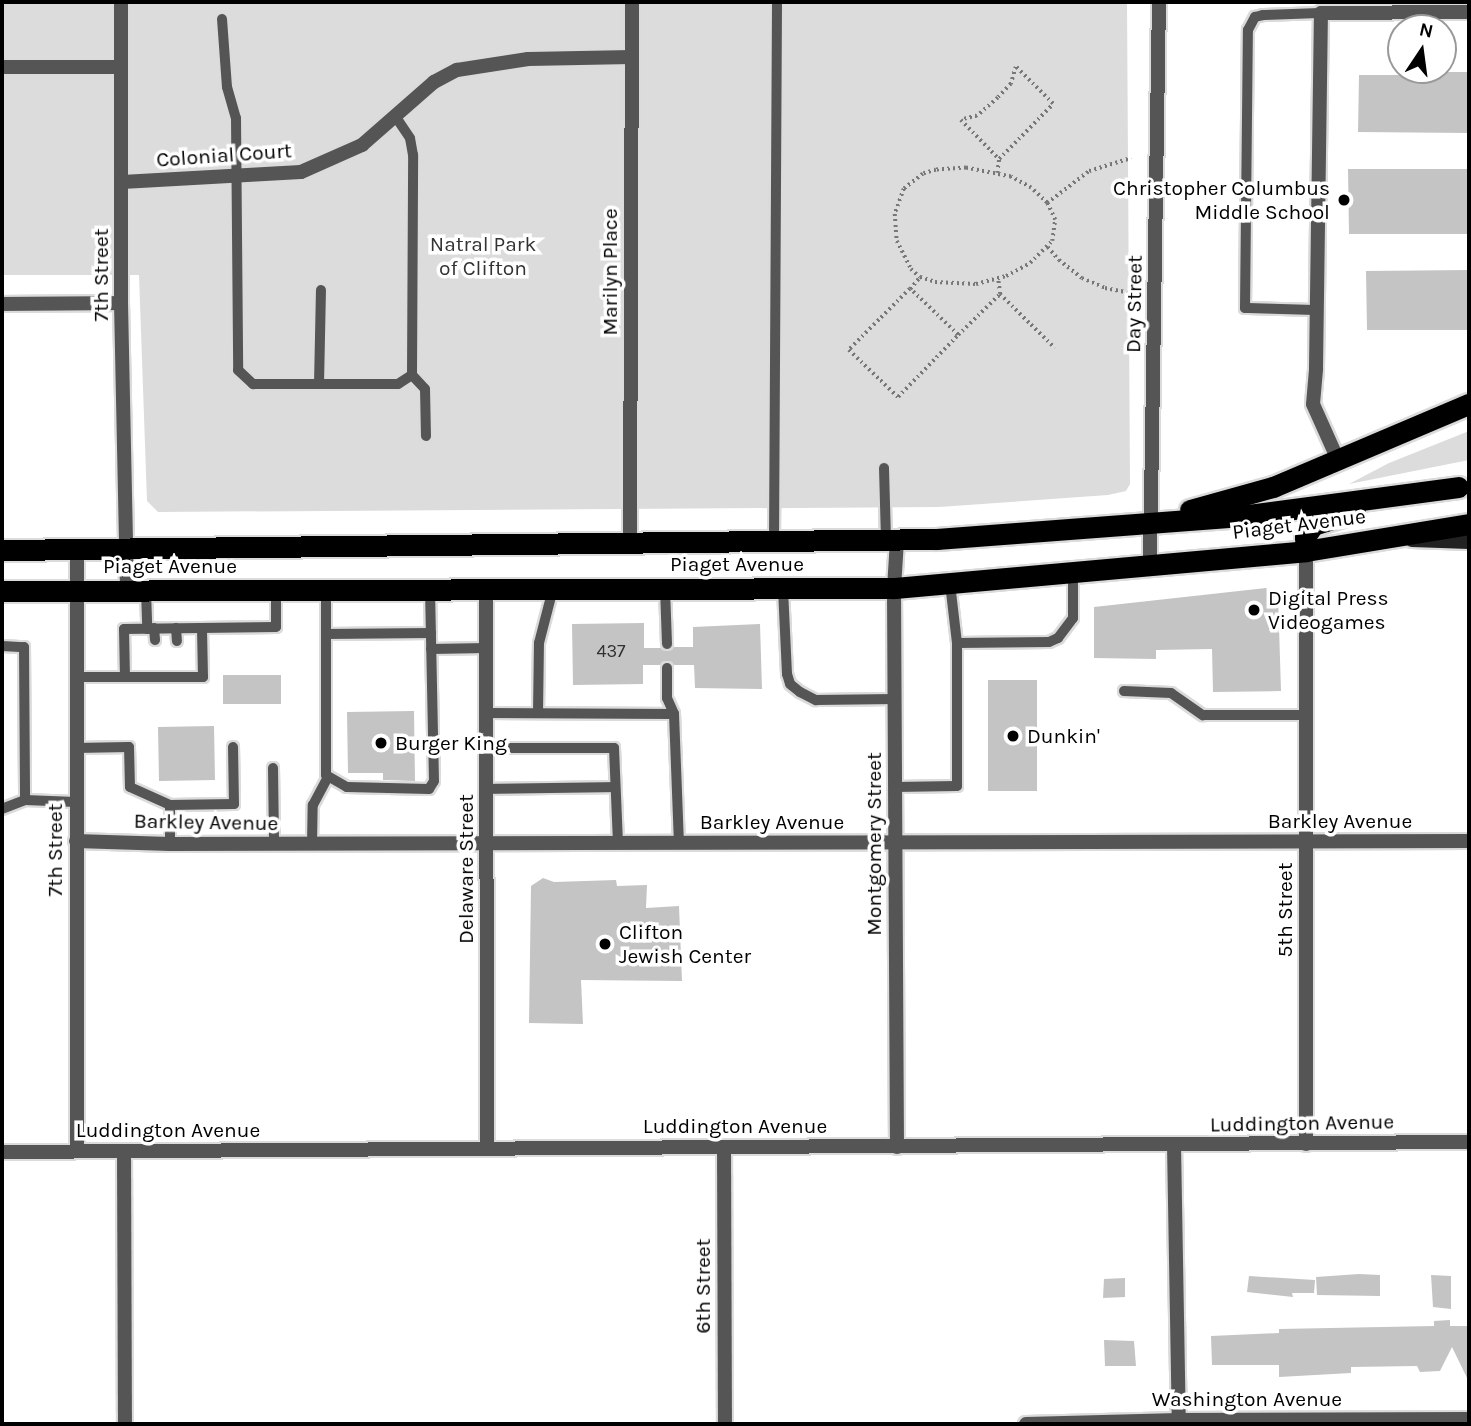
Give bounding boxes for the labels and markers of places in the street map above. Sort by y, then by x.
place label: Christopher Columbus Middle School [1113,175,1330,225]
marker: Christopher Columbus Middle School [1336,192,1352,208]
place label: Digital Press Videogames [1268,585,1389,635]
marker: Digital Press Videogames [1246,602,1262,618]
place label: Dunkin' [1027,723,1100,749]
marker: Dunkin' [1005,728,1021,744]
place label: Burger King [395,730,507,756]
marker: Burger King [373,735,389,751]
place label: Clifton Jewish Center [619,919,751,969]
marker: Clifton Jewish Center [597,936,613,952]

